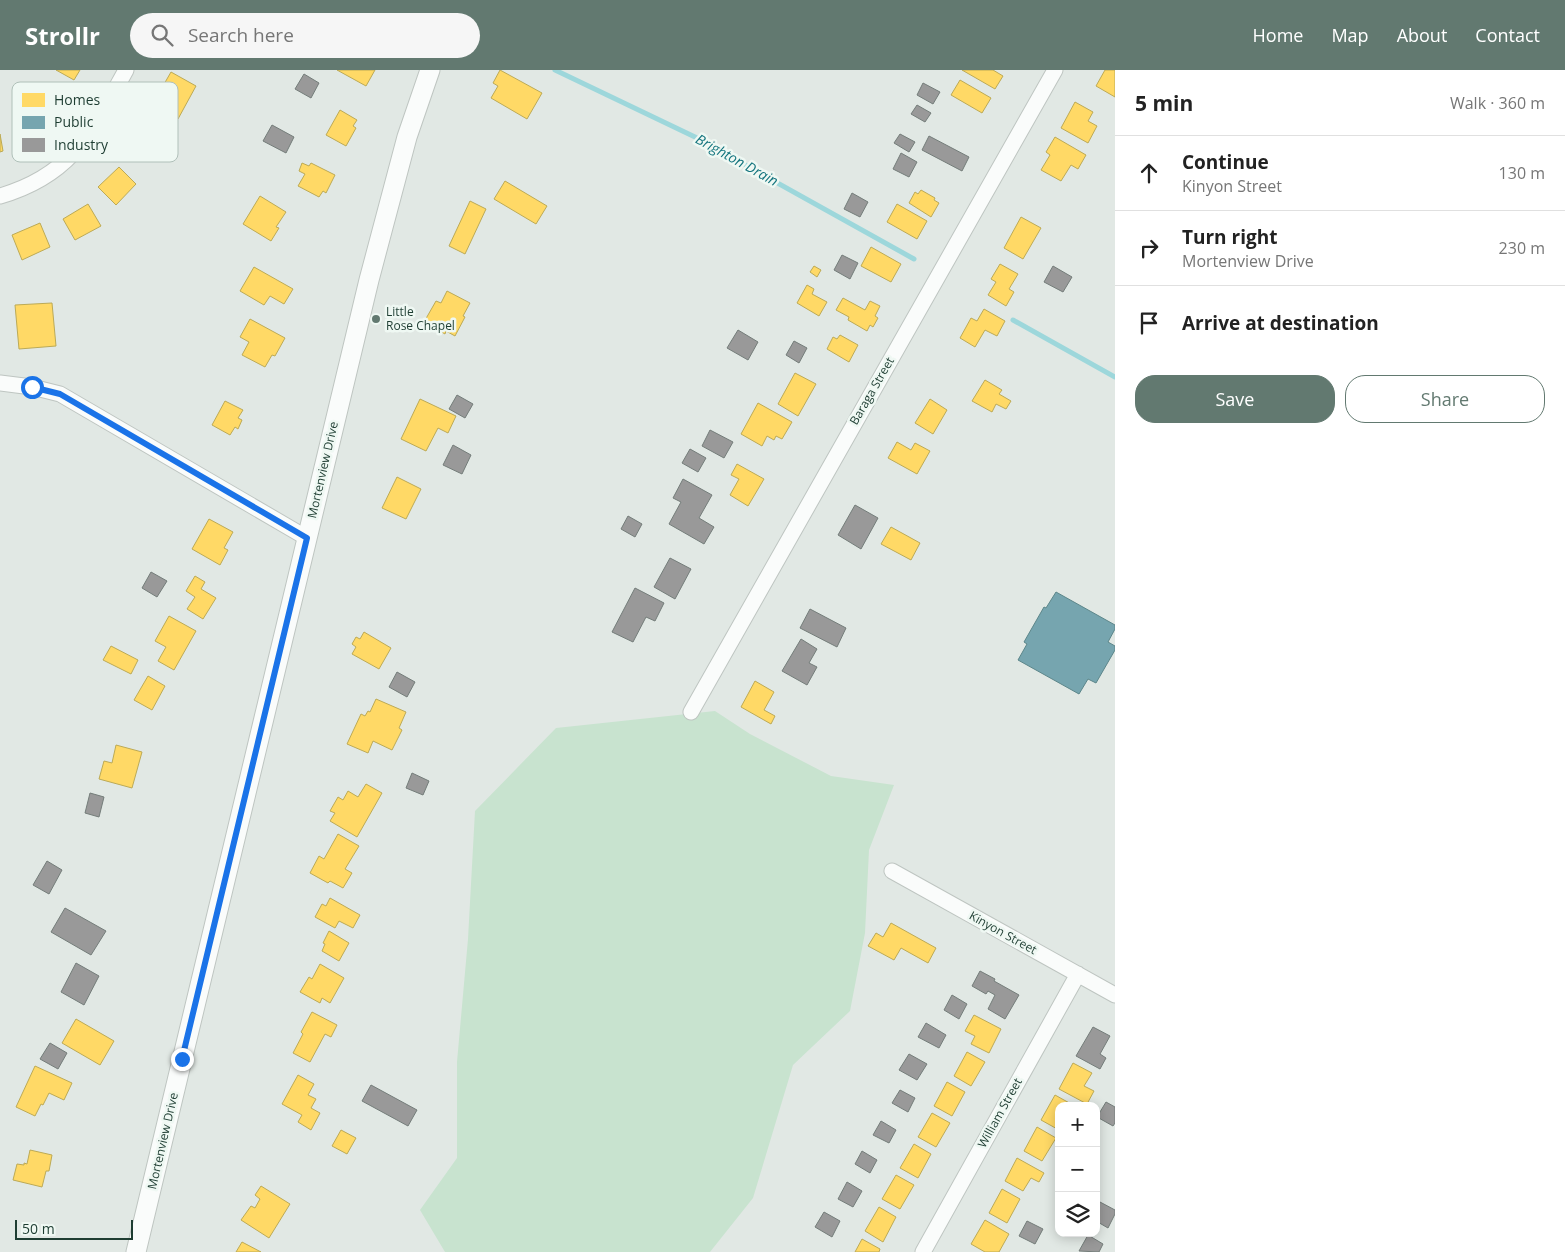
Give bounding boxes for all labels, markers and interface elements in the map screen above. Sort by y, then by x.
search box [130,13,480,58]
text: Strollr [25,19,100,52]
icon: search [148,21,176,49]
text: Search here [188,22,294,48]
text: Home [1253,23,1303,47]
text: Map [1331,23,1369,47]
text: About [1397,23,1447,47]
text: Contact [1475,23,1540,47]
legend [12,82,178,162]
text: 5 min [1135,89,1193,117]
text: Homes [54,90,101,109]
text: Walk · 360 m [1450,92,1545,114]
text: Public [54,112,94,131]
water label: Brighton Drain [693,129,782,190]
text: Industry [54,135,109,154]
text: Continue [1182,149,1269,175]
icon: ahead [1135,159,1163,187]
text: 130 m [1499,162,1545,184]
text: Kinyon Street [1182,175,1282,197]
text: Turn right [1182,224,1277,250]
icon: right [1135,234,1163,262]
text: 230 m [1499,237,1545,259]
text: Mortenview Drive [1182,250,1314,272]
place label: Little Rose Chapel [386,303,455,334]
icon: arrive [1135,309,1163,337]
text: Arrive at destination [1182,310,1379,336]
marker: Little Rose Chapel [370,313,382,325]
street label: Baraga Street [845,354,898,428]
button: Save [1135,375,1335,423]
button: Share [1345,375,1545,423]
route start [21,376,44,399]
street label: Mortenview Drive [303,420,342,520]
street label: Kinyon Street [966,907,1040,958]
route end [171,1048,194,1071]
street label: William Street [973,1075,1026,1151]
street label: Mortenview Drive [143,1091,182,1191]
map controls [1055,1102,1100,1237]
button: + [1055,1102,1100,1147]
button: − [1055,1147,1100,1192]
button: layers [1055,1192,1100,1237]
scale bar [15,1217,132,1240]
text: 50 m [22,1219,55,1238]

